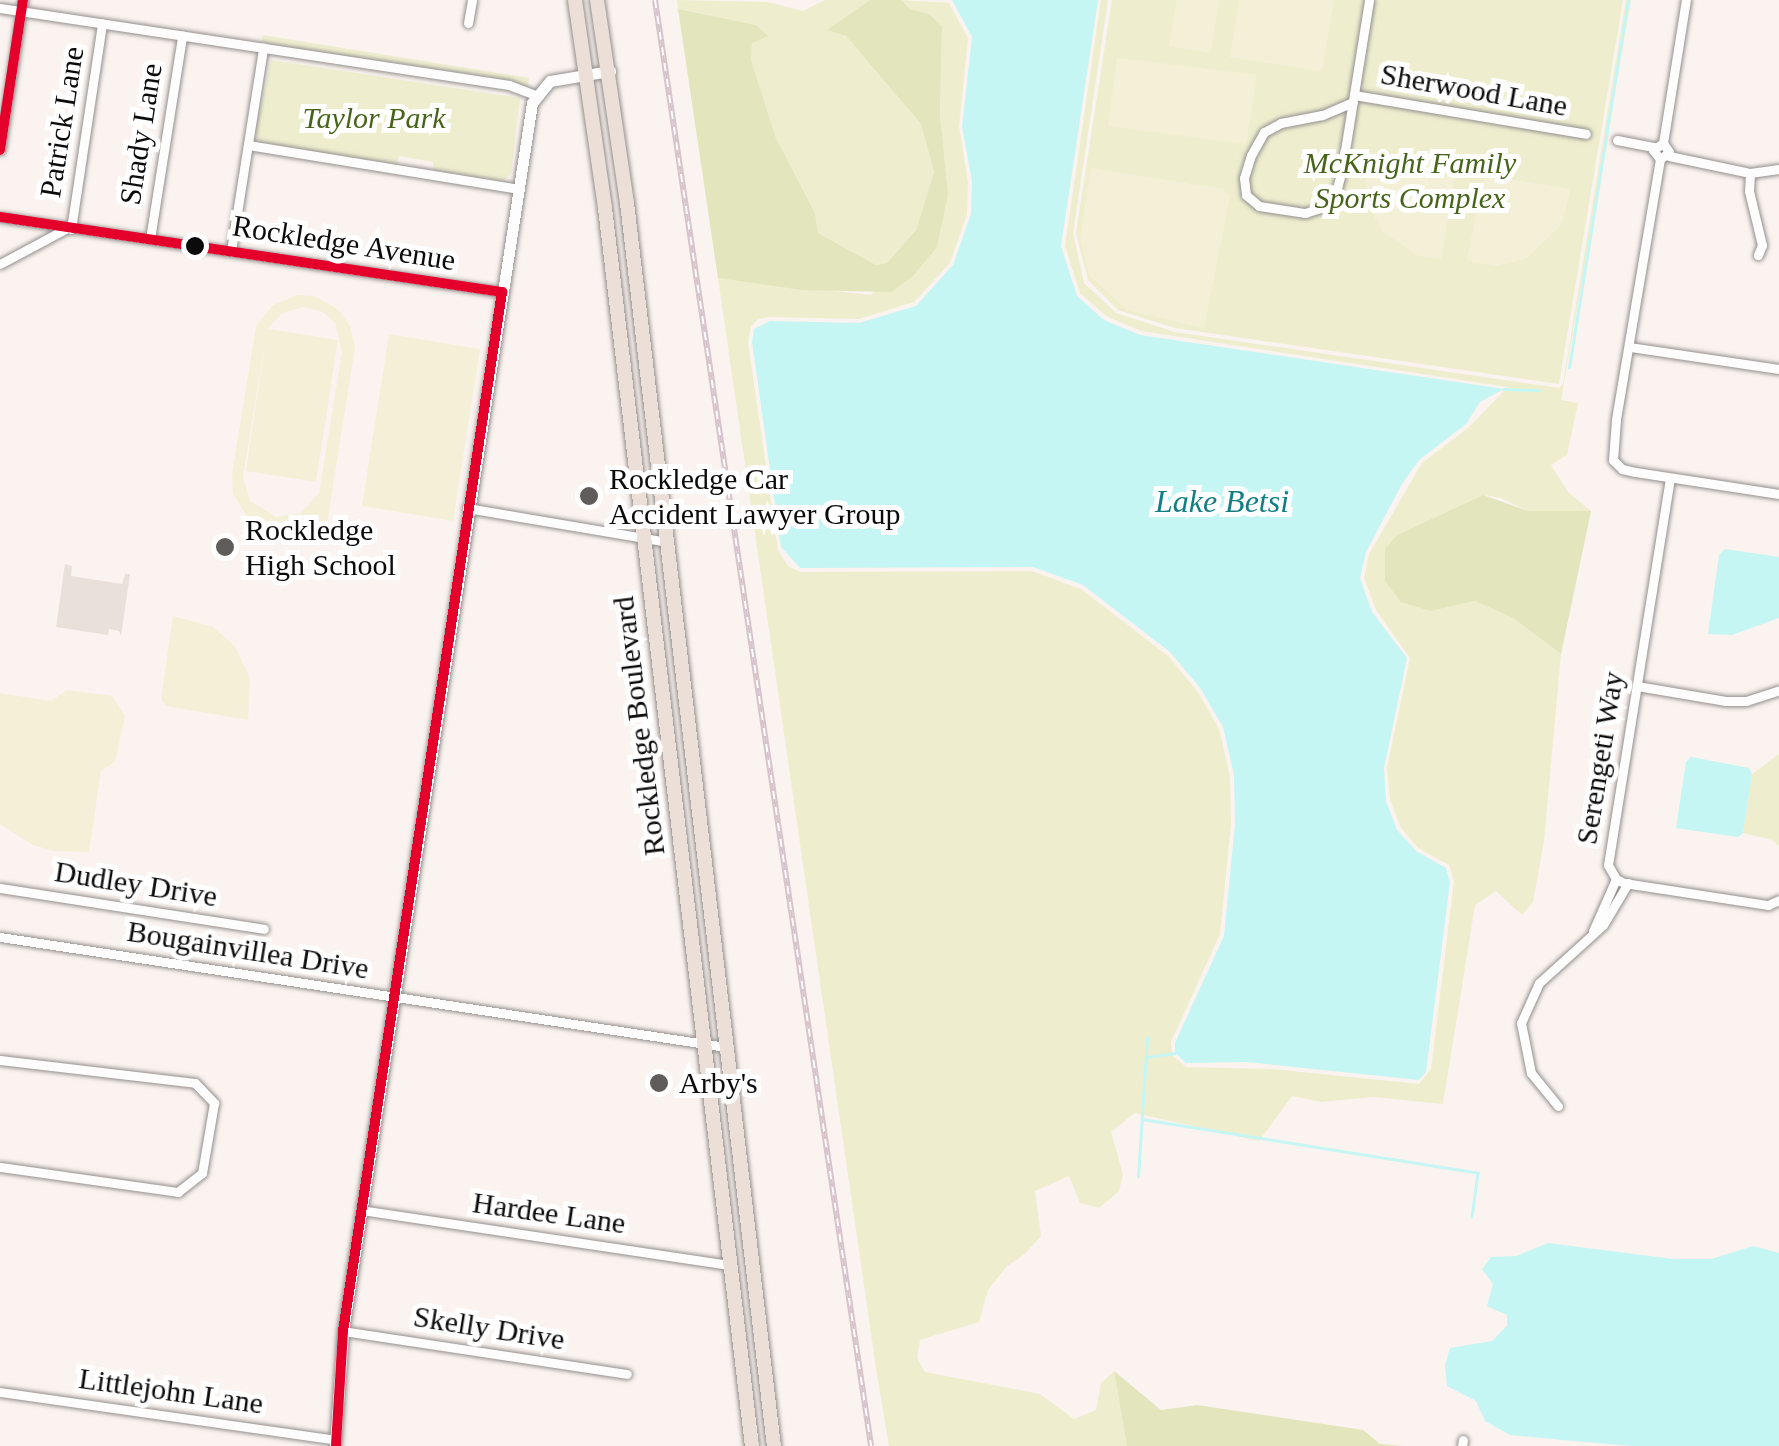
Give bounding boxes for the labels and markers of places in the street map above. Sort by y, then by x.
unlabelled marker [185,236,205,256]
place label: Rockledge Car Accident Lawyer Group [609,461,901,532]
marker: Rockledge Car Accident Lawyer Group [578,485,600,507]
place label: Rockledge High School [245,512,396,582]
marker: Rockledge High School [214,536,236,558]
place label: Arby's [679,1065,758,1101]
marker: Arby's [648,1072,670,1094]

